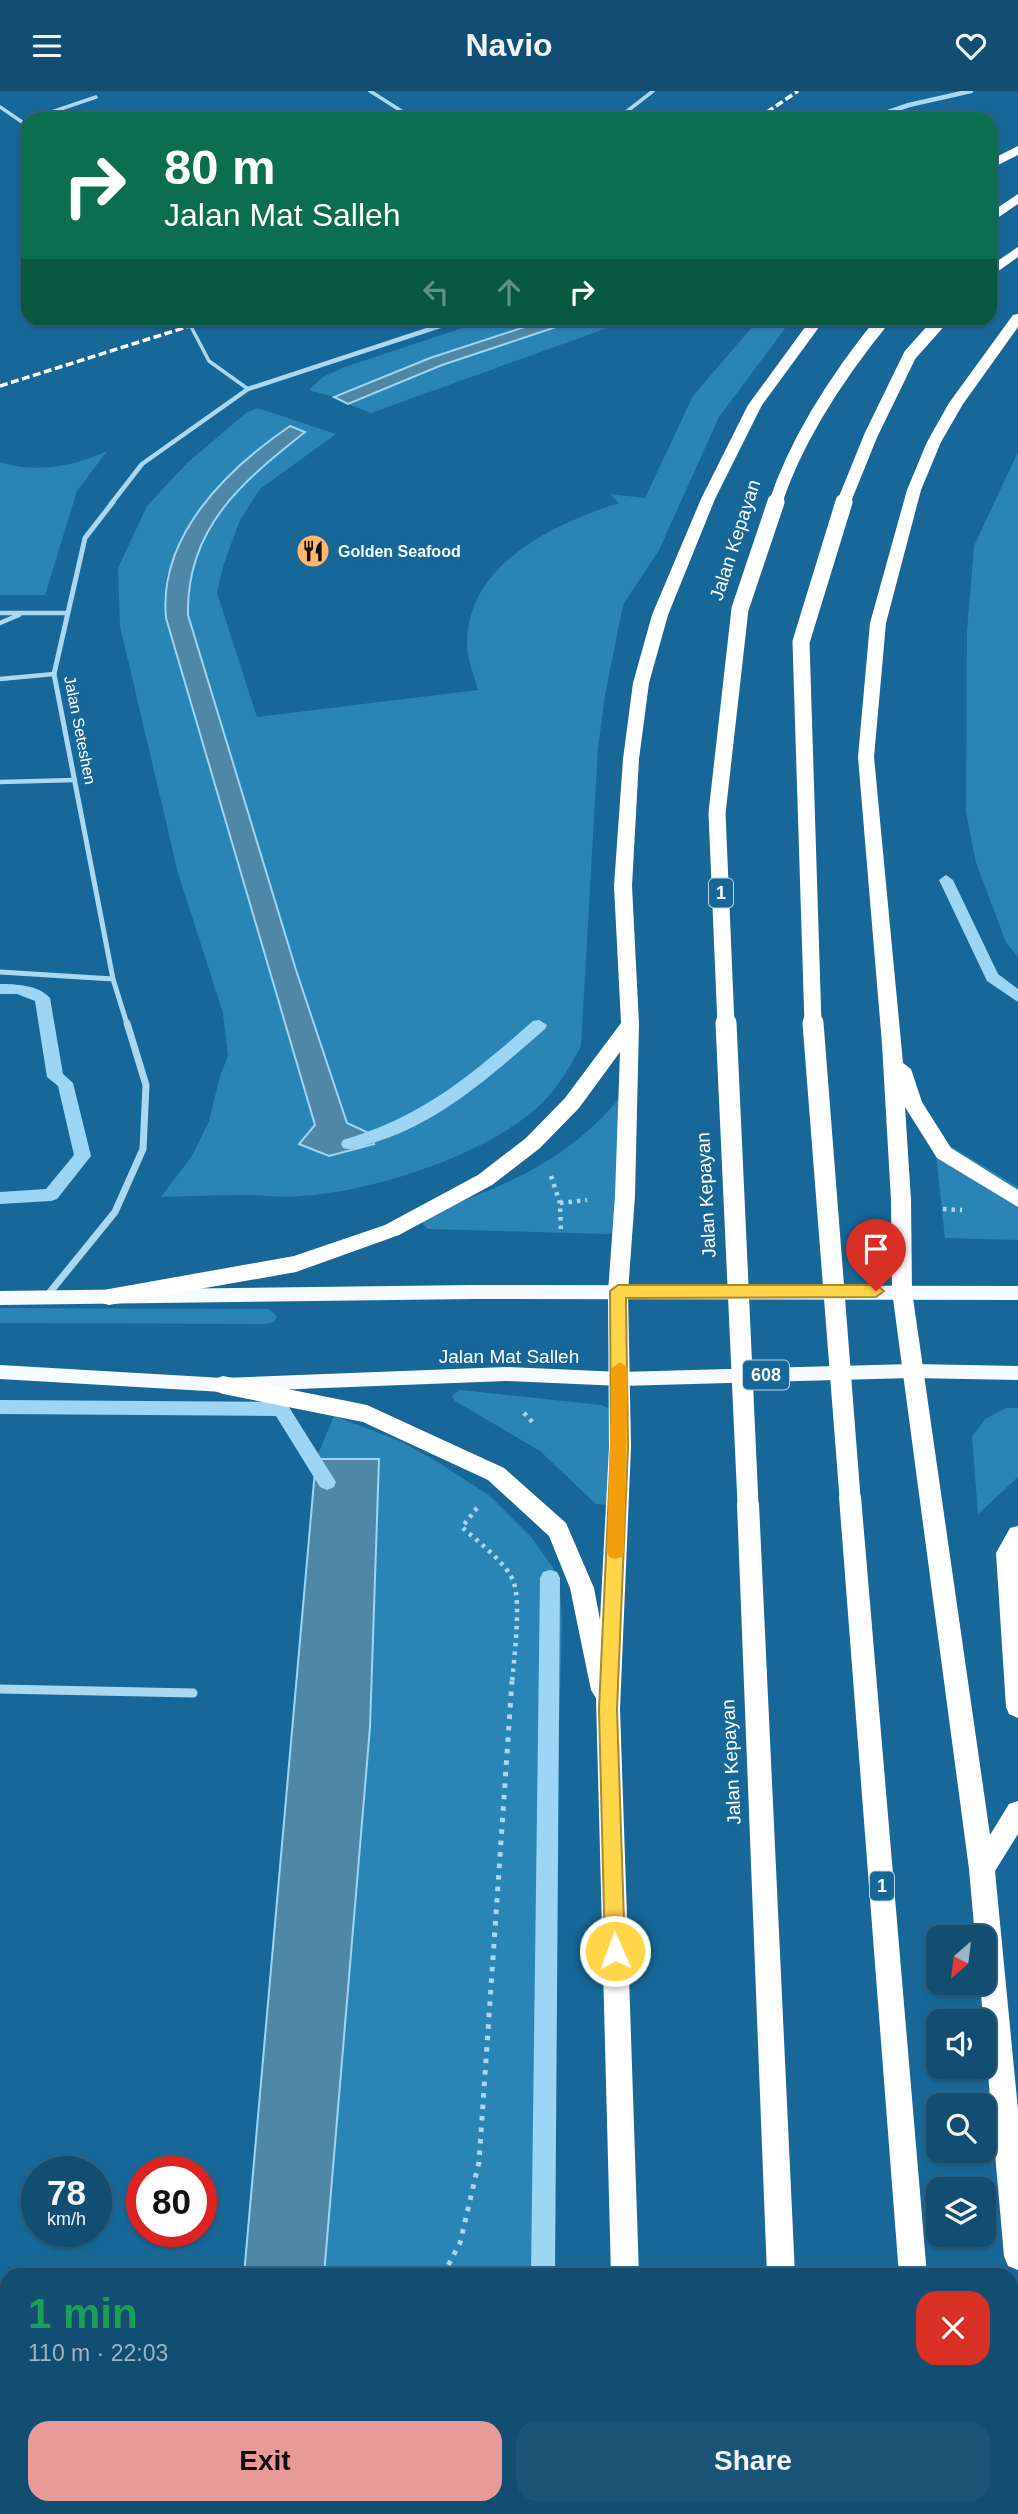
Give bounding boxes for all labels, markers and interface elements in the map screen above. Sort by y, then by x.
icon: menu [28,27,66,65]
text: Navio [465,27,553,63]
icon: heart [952,27,990,65]
icon: right [49,140,140,231]
text: 80 m [164,140,276,194]
text: Jalan Mat Salleh [164,197,401,233]
icon: left [417,273,455,311]
icon: ahead [490,273,528,311]
icon: right [563,273,601,311]
street label: Jalan Kepayan [706,477,764,603]
restaurant icon: Golden Seafood [294,532,332,570]
place label: Golden Seafood [338,543,461,560]
street label: Jalan Seteshen [61,674,99,786]
road number: 1 [709,879,733,907]
street label: Jalan Kepayan [692,1132,720,1258]
pin [846,1219,906,1291]
icon: arrive [857,1230,895,1268]
street label: Jalan Mat Salleh [439,1346,579,1367]
road number: 608 [743,1360,789,1389]
street label: Jalan Kepayan [717,1699,745,1825]
road number: 1 [870,1871,894,1901]
position arrow [578,1914,652,1988]
north arrow [926,1925,996,1995]
map controls [926,1925,996,2247]
button: sound [926,2009,996,2079]
button: search [926,2093,996,2163]
speed limit sign: 80 [126,2156,217,2247]
text: 78 [47,2173,86,2212]
button: layers [926,2177,996,2247]
text: km/h [47,2209,86,2229]
text: 1 min [28,2290,138,2337]
button: close [916,2291,990,2365]
text: 110 m · 22:03 [28,2340,168,2366]
button: Exit [28,2421,502,2501]
button: Share [516,2421,990,2501]

